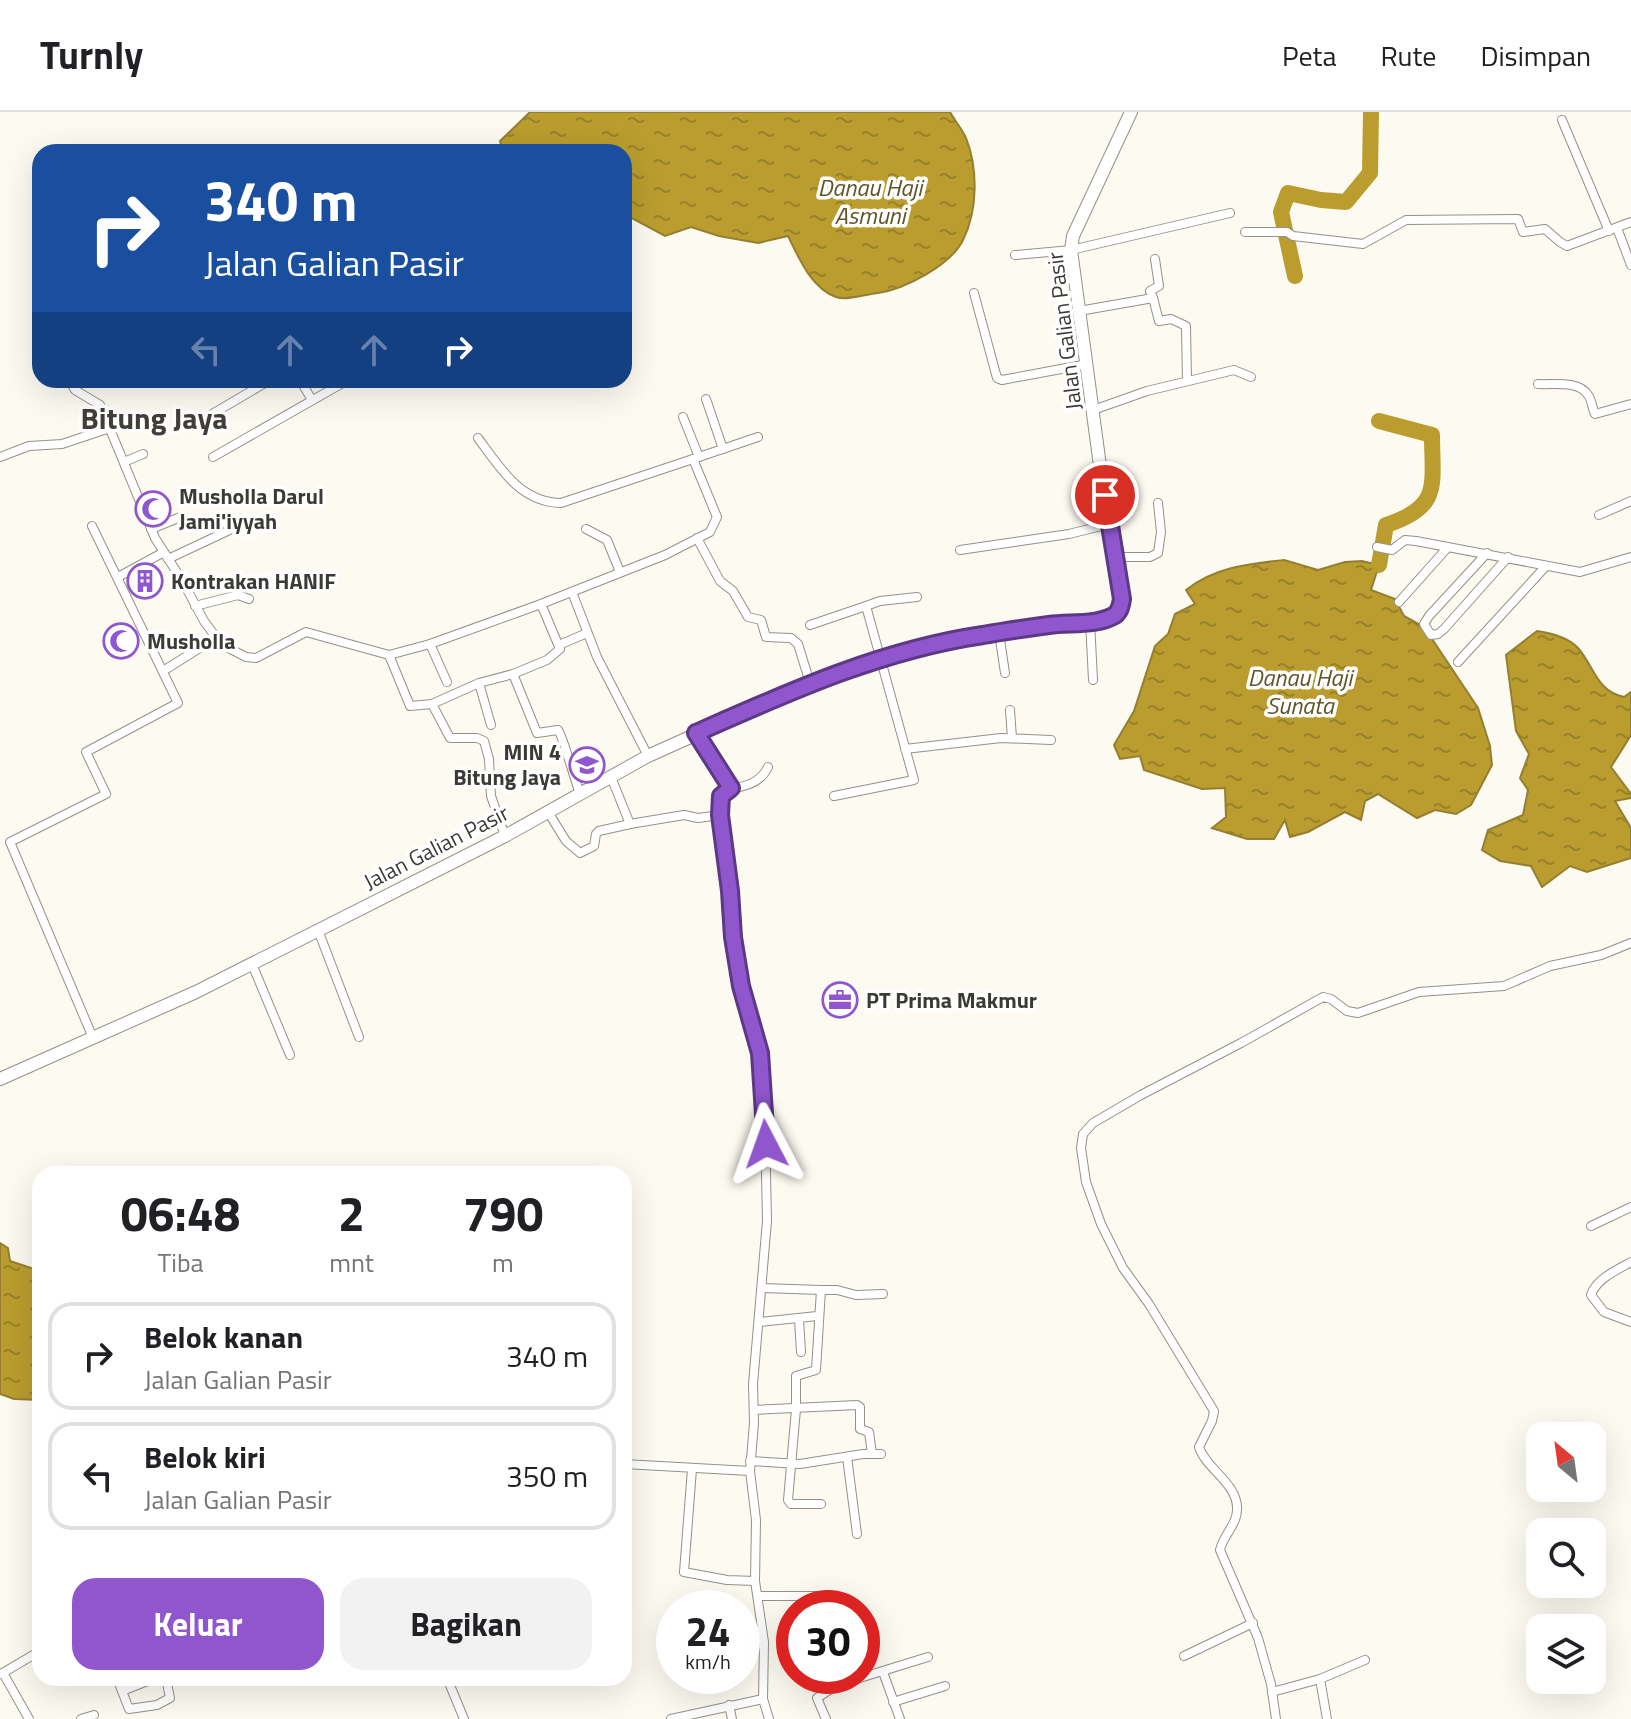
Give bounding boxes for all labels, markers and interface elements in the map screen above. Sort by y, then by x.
text: Turnly [40,26,143,84]
text: Peta [1282,34,1336,77]
text: Rute [1380,34,1436,77]
text: Disimpan [1480,34,1591,77]
text: 340 m [204,158,357,243]
water label: Danau Haji Asmuni [818,169,925,233]
icon: right [72,176,176,280]
text: Jalan Galian Pasir [204,235,464,290]
street label: Jalan Galian Pasir [1037,250,1091,412]
icon: left [184,328,228,372]
icon: ahead [268,328,312,372]
icon: ahead [352,328,396,372]
icon: right [436,328,480,372]
district label: Bitung Jaya [81,395,228,441]
pin [1071,461,1139,529]
icon: arrive [1083,473,1127,517]
place label: Musholla Darul Jami'iyyah [179,479,324,538]
mosque icon: Musholla Darul Jami'iyyah [134,490,172,528]
building icon: Kontrakan HANIF [126,562,164,600]
place label: Kontrakan HANIF [171,564,336,598]
mosque icon: Musholla [102,622,140,660]
place label: Musholla [147,624,235,658]
water label: Danau Haji Sunata [1248,659,1355,723]
place label: MIN 4 Bitung Jaya [453,735,561,794]
school or university icon: MIN 4 Bitung Jaya [568,746,606,784]
street label: Jalan Galian Pasir [357,796,515,898]
office icon: PT Prima Makmur [821,981,859,1019]
place label: PT Prima Makmur [866,983,1037,1017]
position arrow [724,1102,808,1186]
text: 06:48 [121,1177,241,1250]
text: 2 [338,1177,365,1250]
text: 790 [463,1177,543,1250]
text: Tiba [158,1243,204,1282]
text: mnt [329,1243,374,1282]
text: m [492,1243,514,1282]
text: Belok kanan [144,1314,303,1360]
text: 340 m [506,1333,588,1379]
icon: right [76,1334,120,1378]
text: Jalan Galian Pasir [144,1360,332,1399]
north arrow [1526,1422,1606,1502]
map controls [1526,1422,1606,1694]
text: Belok kiri [144,1434,266,1480]
text: 350 m [506,1453,588,1499]
icon: left [76,1454,120,1498]
text: Jalan Galian Pasir [144,1480,332,1519]
button: search [1526,1518,1606,1598]
button: Keluar [72,1578,324,1670]
button: Bagikan [340,1578,592,1670]
speed limit sign: 30 [776,1590,880,1694]
text: 24 [686,1601,730,1662]
button: layers [1526,1614,1606,1694]
text: km/h [685,1646,731,1677]

